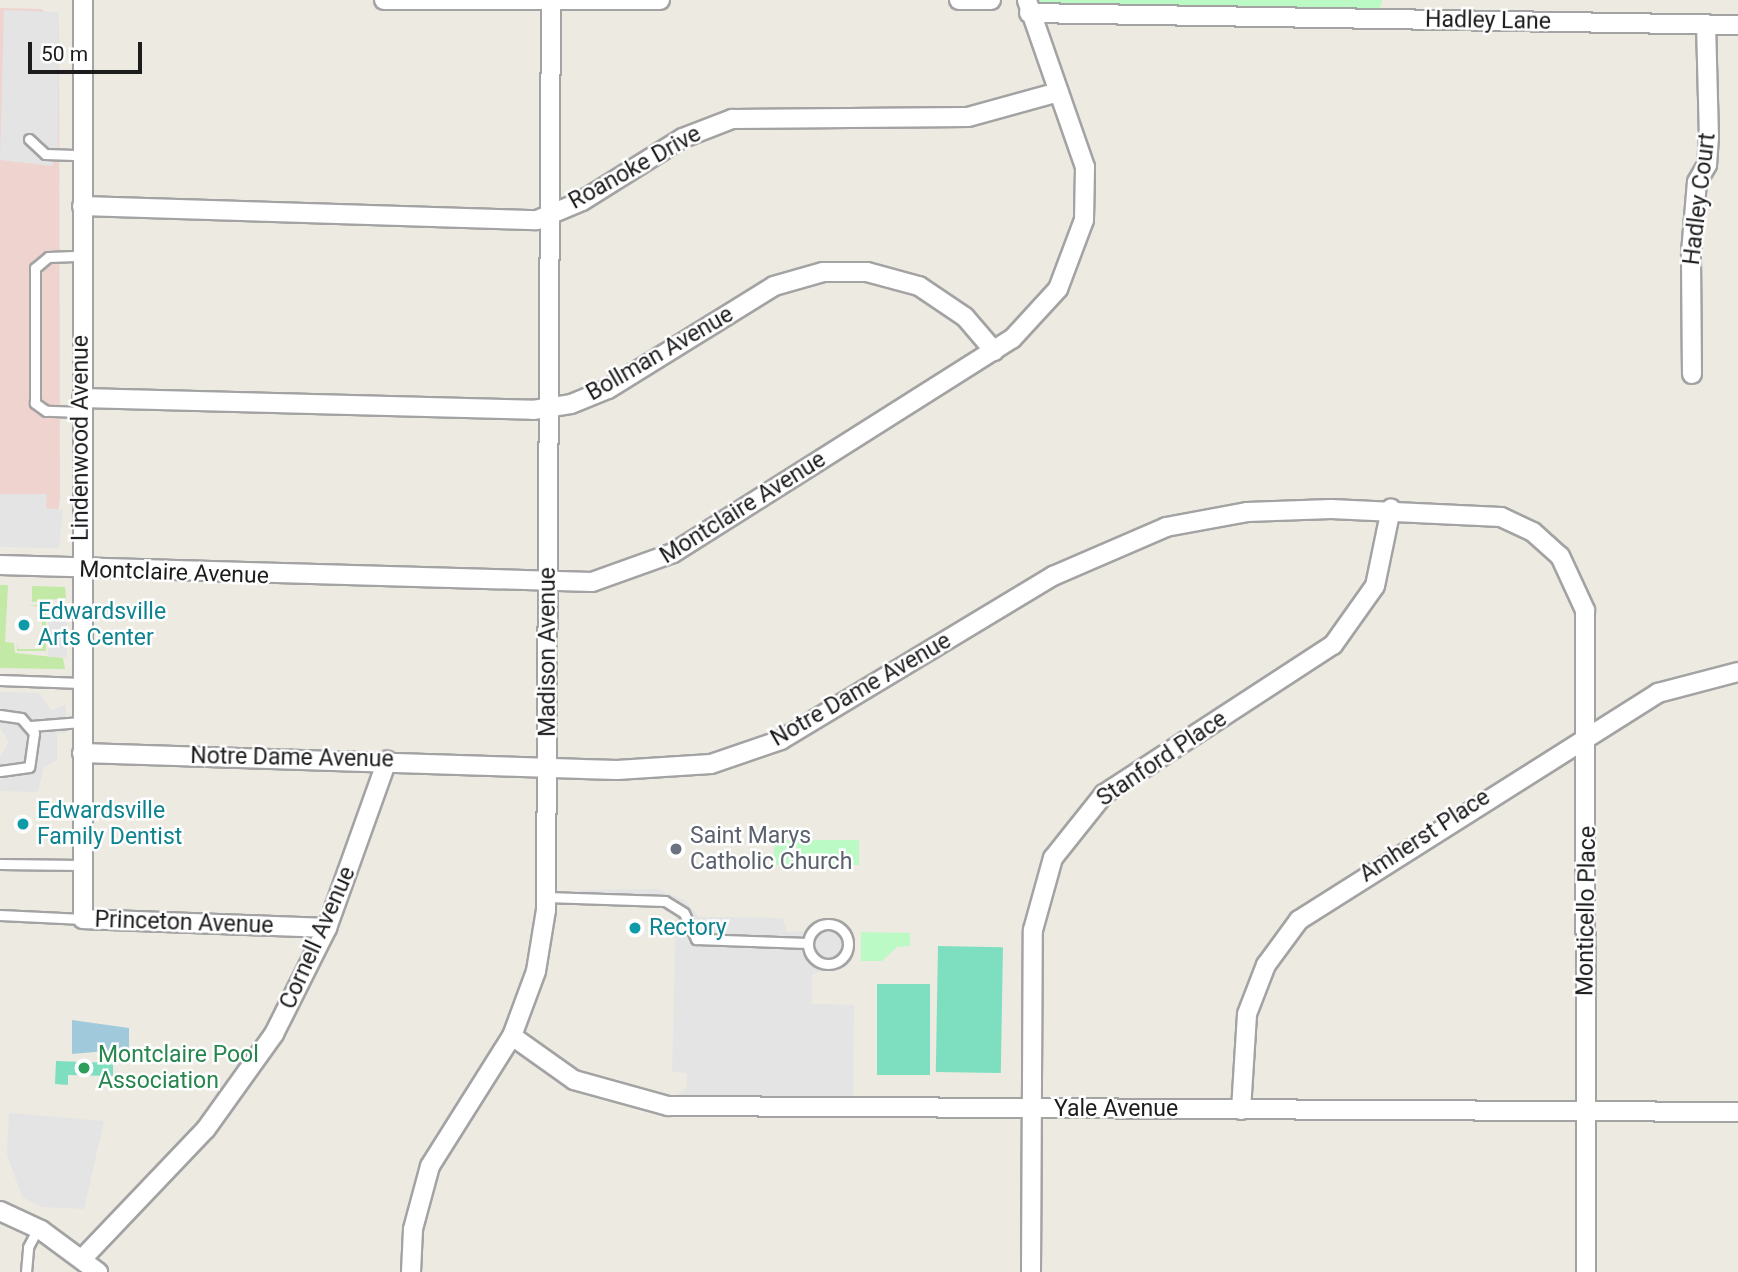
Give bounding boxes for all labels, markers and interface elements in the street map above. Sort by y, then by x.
street label: Hadley Lane [1425,6,1551,36]
scale bar [32,28,145,72]
text: 50 m [41,42,88,66]
street label: Roanoke Drive [564,120,706,216]
street label: Hadley Court [1678,131,1722,267]
street label: Bollman Avenue [582,301,738,407]
street label: Lindenwood Avenue [67,335,95,541]
street label: Montclaire Avenue [655,446,831,570]
street label: Montclaire Avenue [79,556,269,590]
street label: Madison Avenue [534,567,562,737]
place label: Edwardsville Arts Center [38,598,166,652]
marker: Edwardsville Arts Center [16,617,32,633]
street label: Notre Dame Avenue [766,627,956,753]
street label: Stanford Place [1092,705,1232,813]
street label: Notre Dame Avenue [190,742,394,774]
street label: Amherst Place [1355,784,1495,888]
place label: Edwardsville Family Dentist [37,797,182,851]
marker: Edwardsville Family Dentist [15,816,31,832]
place label: Saint Marys Catholic Church [690,822,852,876]
street label: Monticello Place [1572,826,1602,996]
marker: Saint Marys Catholic Church [668,841,684,857]
street label: Cornell Avenue [274,863,362,1013]
street label: Princeton Avenue [94,906,274,940]
place label: Rectory [649,914,727,942]
marker: Rectory [627,920,643,936]
place label: Montclaire Pool Association [98,1041,259,1095]
marker: Montclaire Pool Association [76,1060,92,1076]
street label: Yale Avenue [1054,1095,1178,1123]

